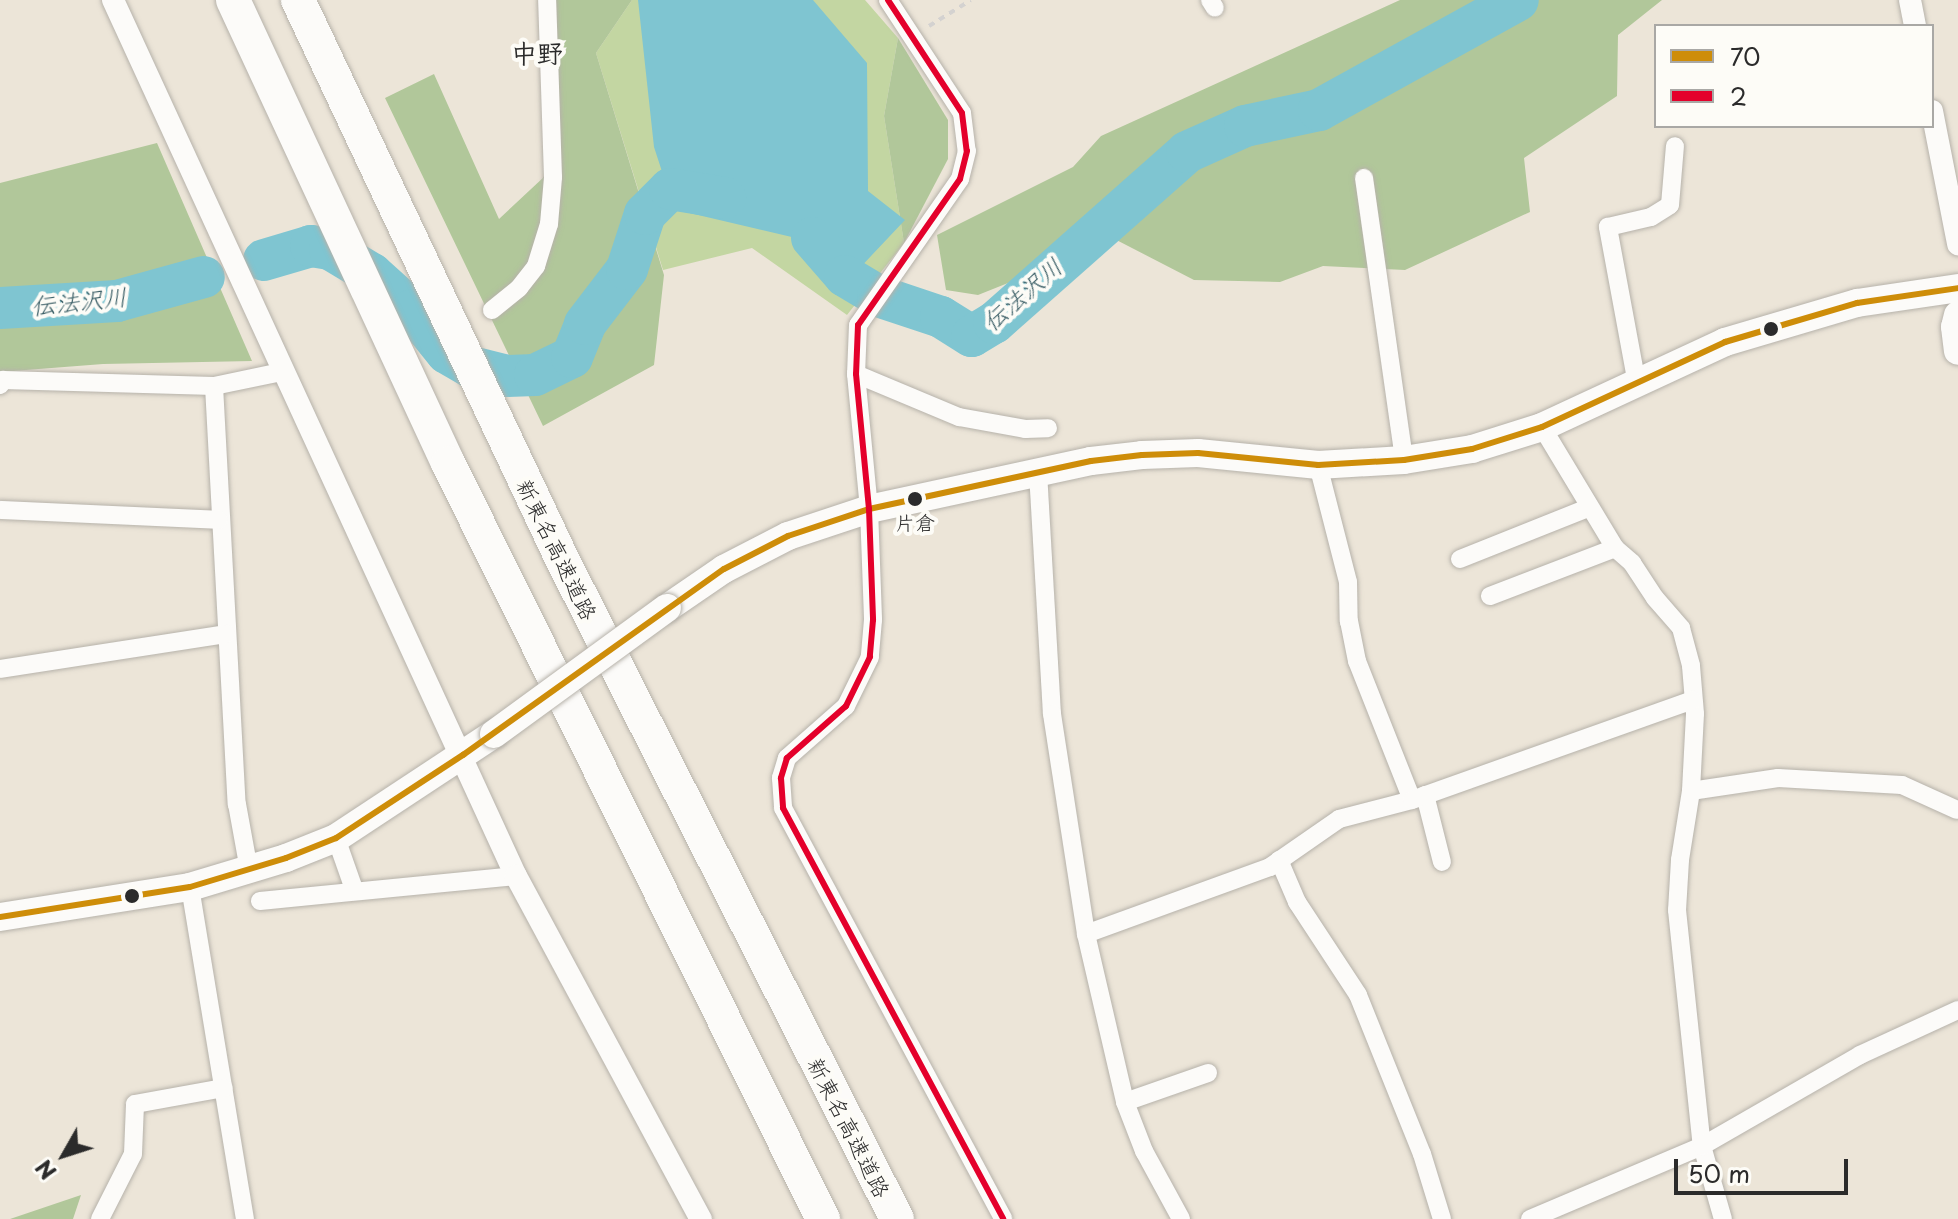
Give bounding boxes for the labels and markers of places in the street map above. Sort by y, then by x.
unlabelled marker [1763,321,1779,337]
marker: 片倉 [907,491,923,507]
place label: 片倉 [895,510,935,534]
unlabelled marker [124,888,140,904]

